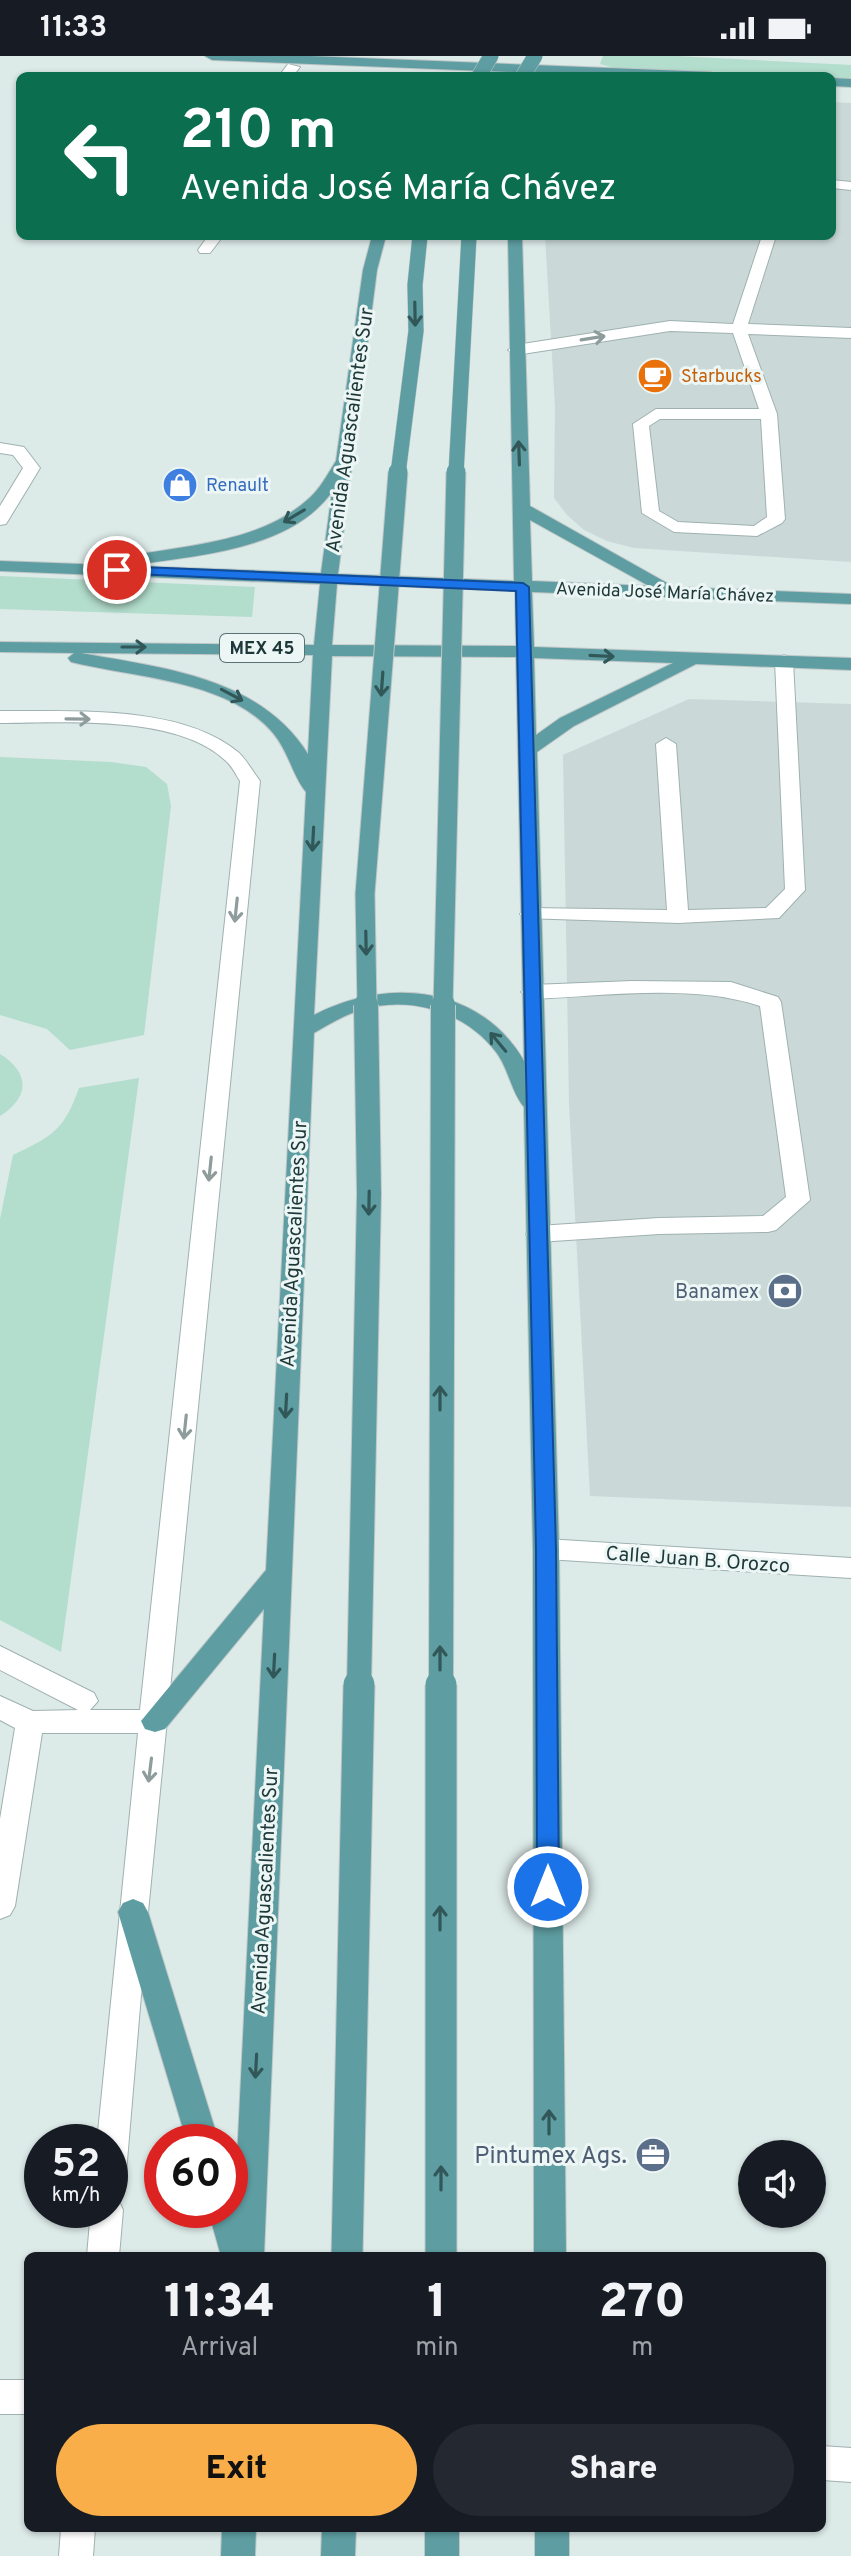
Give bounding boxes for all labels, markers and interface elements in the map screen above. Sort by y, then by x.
text: 11:33 [40,10,107,47]
text: 210 m [180,98,337,168]
icon: left [48,104,152,208]
text: Avenida José María Chávez [180,167,616,213]
one-way arrow [408,300,423,327]
street label: Avenida Aguascalientes Sur [321,306,381,554]
one-way arrow [580,329,606,344]
cafe icon: Starbucks [636,357,674,395]
place label: Starbucks [681,366,762,389]
one-way arrow [511,440,526,467]
shop icon: Renault [161,466,199,504]
place label: Renault [206,475,269,498]
one-way arrow [283,508,306,524]
pin [83,536,151,604]
icon: arrive [95,548,139,592]
street label: Avenida José María Chávez [556,578,774,609]
road number: MEX 45 [220,634,304,662]
one-way arrow [120,639,147,655]
one-way arrow [588,649,615,664]
one-way arrow [374,670,389,697]
one-way arrow [220,687,243,703]
one-way arrow [64,711,91,726]
one-way arrow [305,825,320,852]
one-way arrow [228,896,243,923]
one-way arrow [358,929,374,956]
one-way arrow [489,1032,507,1052]
street label: Avenida Aguascalientes Sur [276,1120,314,1368]
one-way arrow [203,1155,218,1182]
one-way arrow [361,1189,377,1216]
bank icon: Banamex [766,1272,804,1310]
place label: Banamex [675,1280,759,1306]
one-way arrow [433,1385,448,1412]
one-way arrow [278,1392,293,1419]
one-way arrow [177,1413,192,1440]
street label: Calle Juan B. Orozco [605,1542,791,1580]
one-way arrow [432,1645,448,1672]
one-way arrow [267,1652,282,1679]
one-way arrow [142,1756,157,1782]
street label: Avenida Aguascalientes Sur [247,1767,285,2015]
position arrow [506,1845,590,1929]
one-way arrow [432,1905,448,1932]
one-way arrow [249,2052,264,2079]
one-way arrow [542,2109,557,2136]
speed limit sign: 60 [144,2124,248,2228]
office icon: Pintumex Ags. [634,2136,672,2174]
map controls [738,2140,826,2228]
button: sound [738,2140,826,2228]
text: 52 [52,2141,100,2191]
place label: Pintumex Ags. [474,2142,627,2172]
one-way arrow [433,2165,449,2192]
text: km/h [52,2183,100,2209]
text: 11:34 [164,2274,275,2334]
text: 1 [427,2274,447,2334]
text: 270 [599,2274,686,2334]
text: Arrival [181,2332,258,2365]
text: min [415,2332,459,2365]
text: m [631,2332,653,2365]
button: Exit [56,2424,417,2516]
button: Share [433,2424,794,2516]

